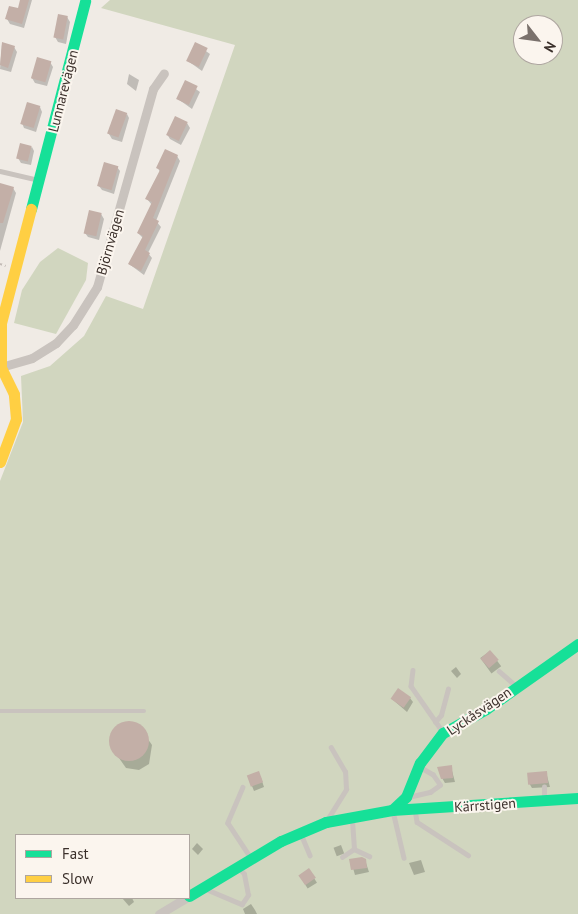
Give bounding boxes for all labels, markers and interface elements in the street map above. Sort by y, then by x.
north arrow [513,15,563,65]
text: N [540,39,560,55]
street label: Lunnarevägen [45,48,81,134]
street label: Björnvägen [93,207,127,277]
street label: Lyckåsvägen [444,683,514,739]
street label: Kärrstigen [454,794,516,816]
legend [15,834,190,899]
text: Fast [62,844,89,863]
text: Slow [62,869,93,888]

